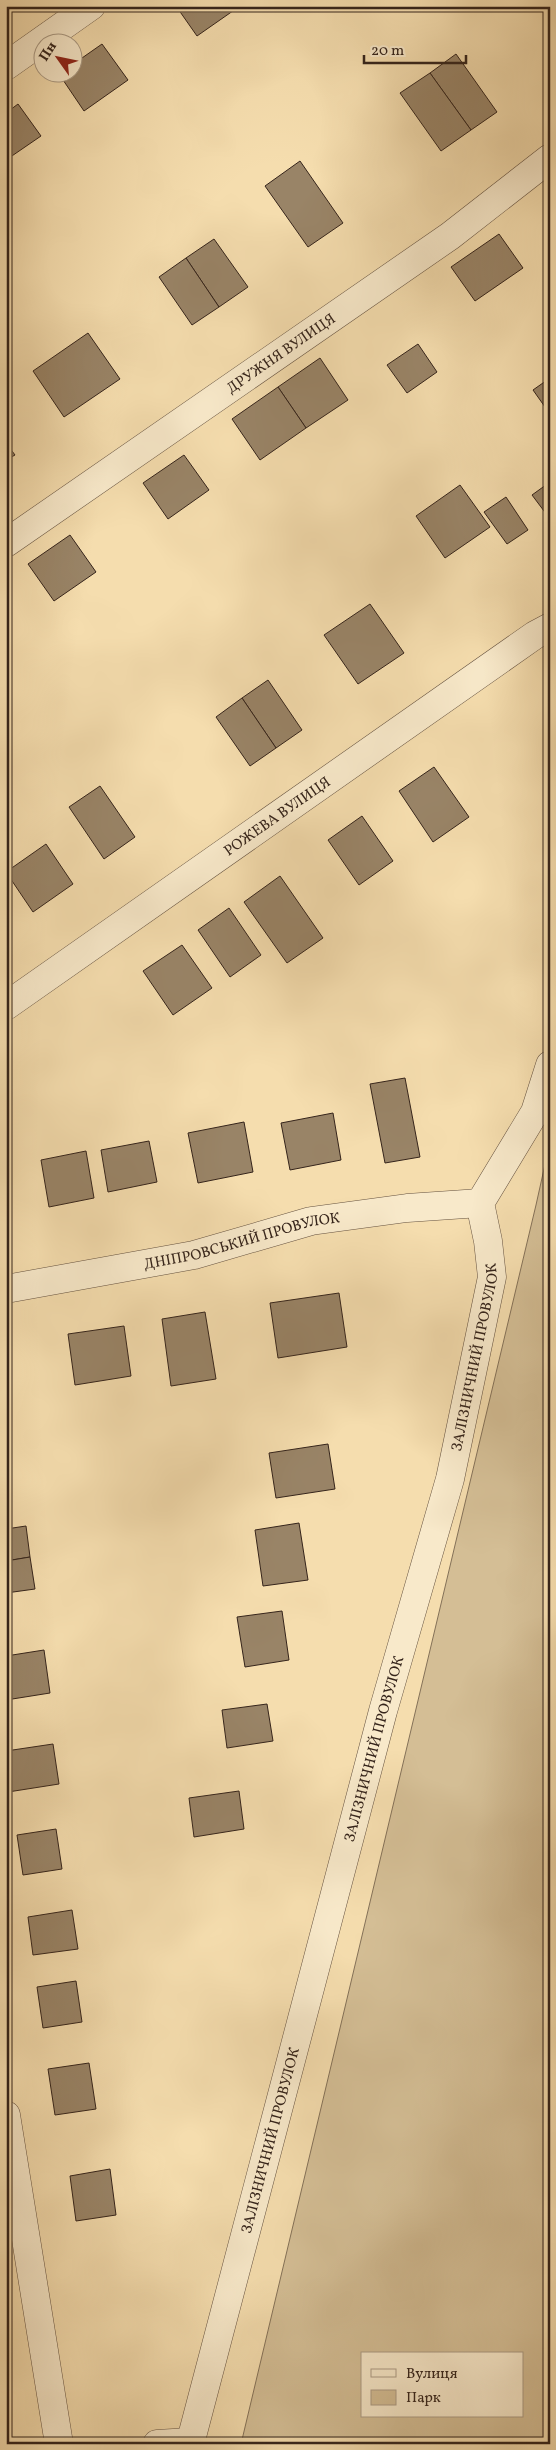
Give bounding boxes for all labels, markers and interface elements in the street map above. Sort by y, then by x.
north arrow [32,32,82,82]
scale bar [364,32,466,64]
text: Пн [35,38,62,65]
text: 20 m [371,41,404,62]
street label: ДРУЖНЯ ВУЛИЦЯ [223,309,340,399]
street label: РОЖЕВА ВУЛИЦЯ [220,772,336,862]
street label: ДНІПРОВСЬКИЙ ПРОВУЛОК [142,1208,341,1276]
street label: ЗАЛІЗНИЧНИЙ ПРОВУЛОК [447,1262,505,1453]
street label: ЗАЛІЗНИЧНИЙ ПРОВУЛОК [340,1654,410,1844]
street label: ЗАЛІЗНИЧНИЙ ПРОВУЛОК [237,2045,306,2236]
legend [361,2352,524,2418]
text: Вулиця [406,2364,458,2385]
text: Парк [406,2388,441,2409]

